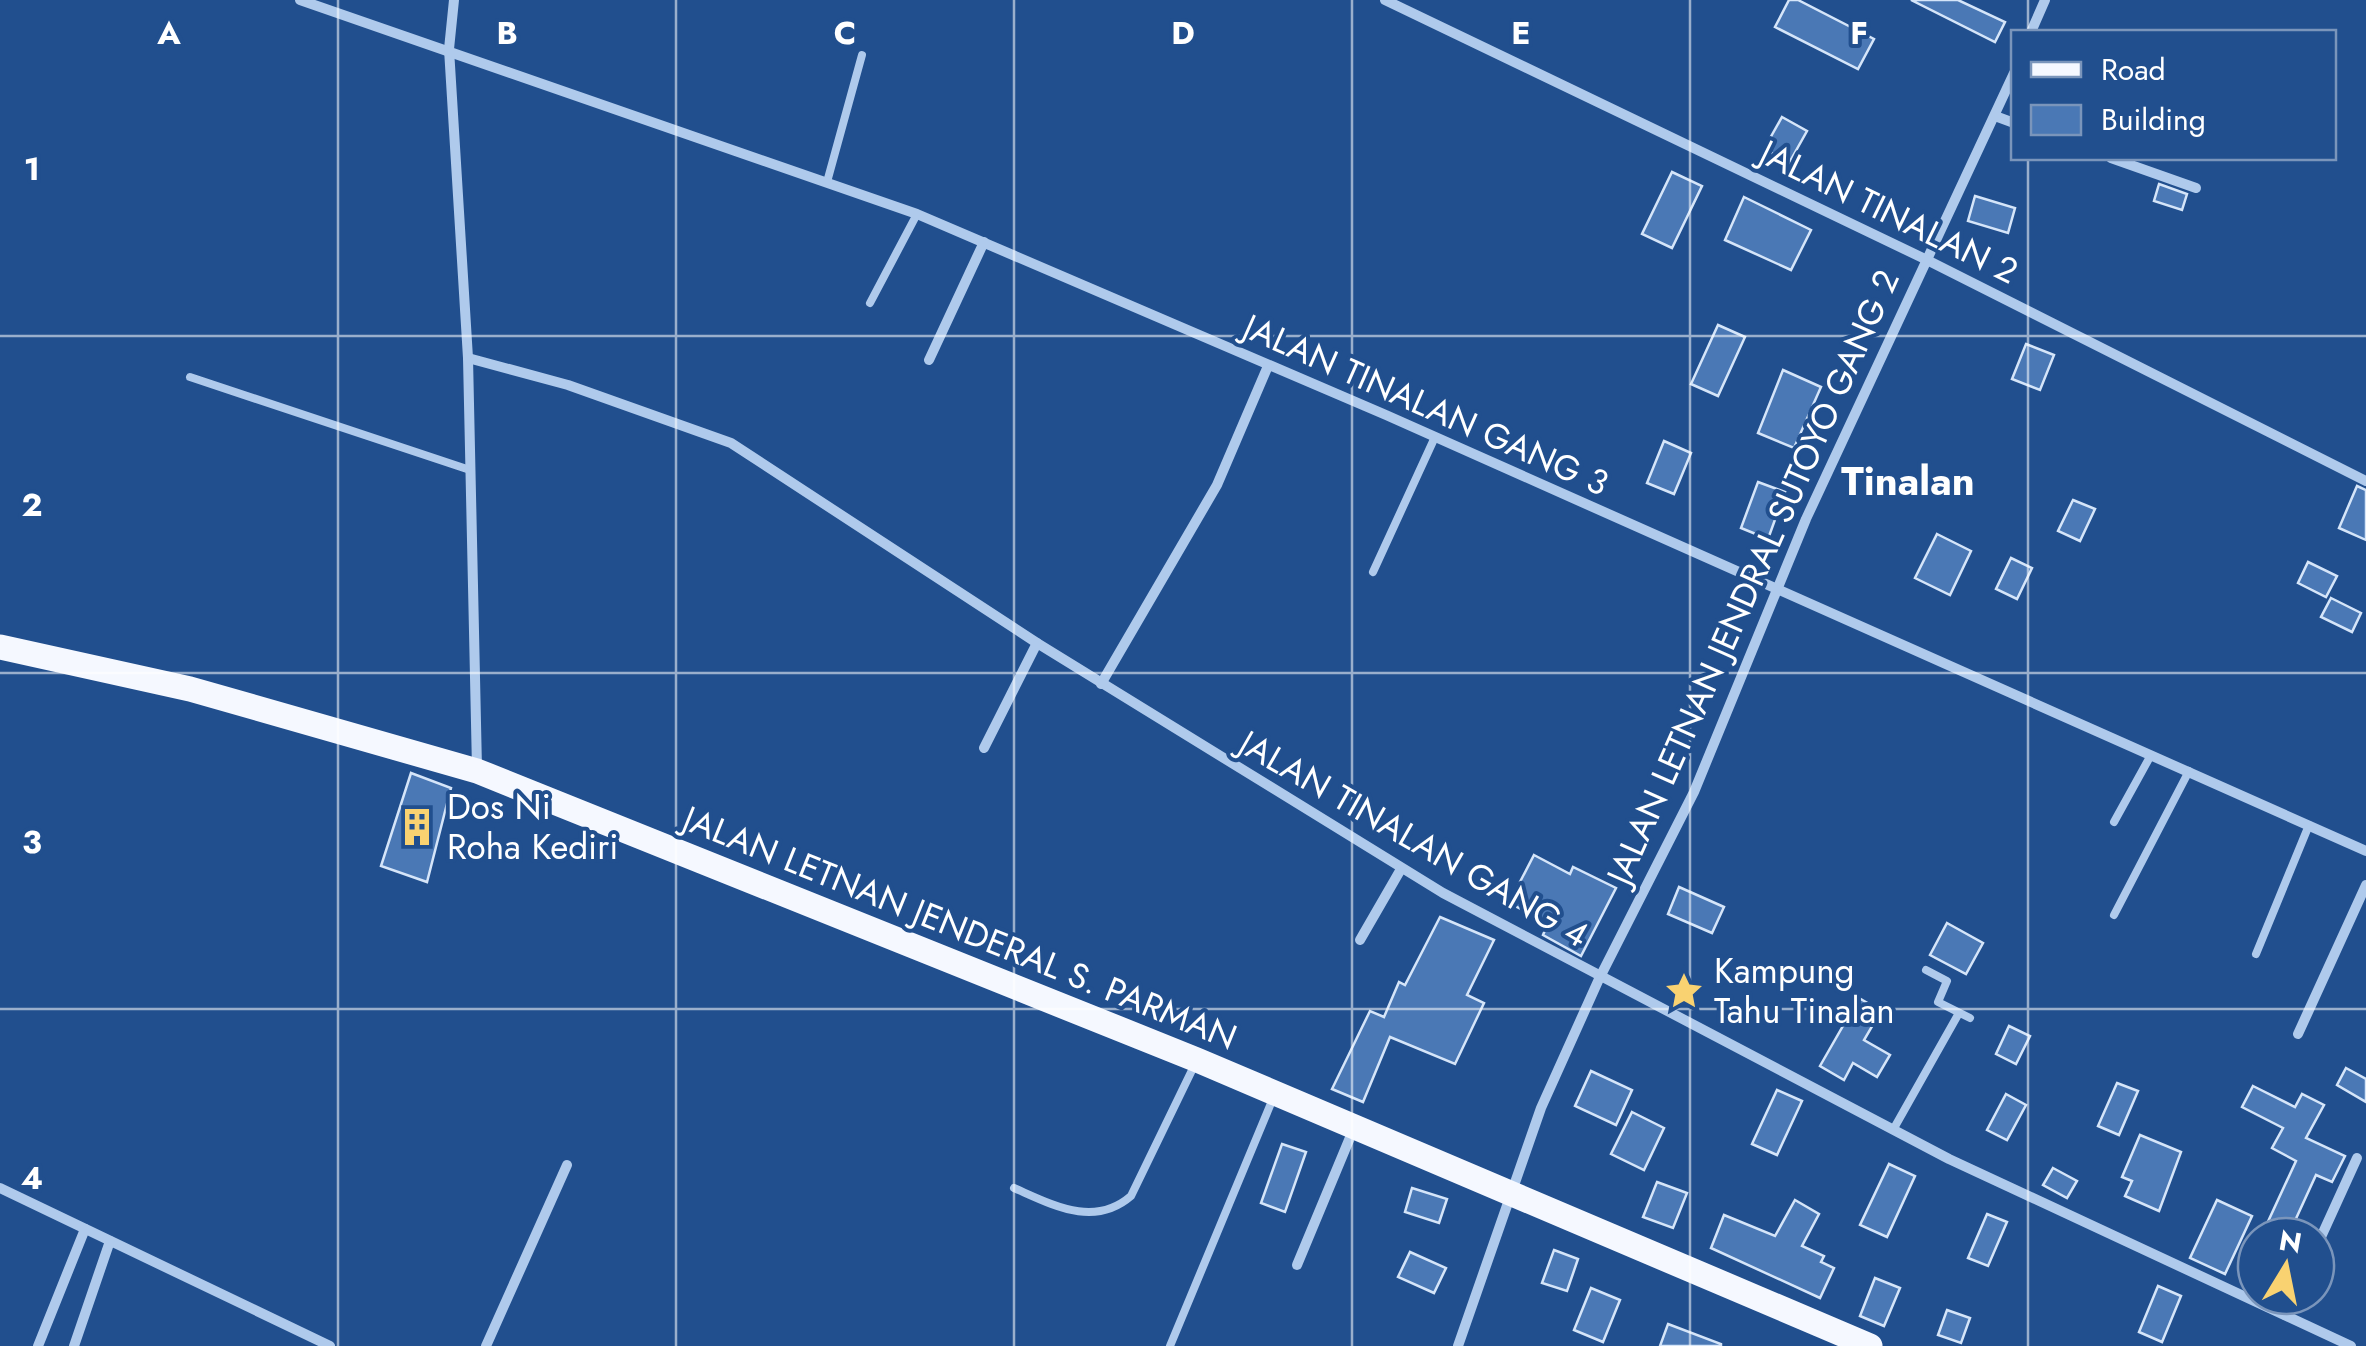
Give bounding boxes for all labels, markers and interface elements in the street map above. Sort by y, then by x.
text: A [156,10,181,56]
text: B [496,10,518,56]
text: C [834,10,856,56]
text: D [1171,10,1195,56]
text: E [1511,10,1531,56]
text: F [1850,10,1868,56]
legend [2011,30,2336,160]
text: Road [2101,48,2166,91]
text: Building [2101,98,2206,141]
street label: JALAN TINALAN 2 [1748,126,2026,296]
text: 1 [24,146,40,192]
street label: JALAN LETNAN JENDRAL SUTOYO GANG 2 [1593,262,1912,896]
street label: JALAN TINALAN GANG 3 [1232,300,1616,508]
district label: Tinalan [1841,452,1975,510]
text: 2 [22,482,43,528]
street label: JALAN TINALAN GANG 4 [1227,716,1598,960]
place label: Dos Ni Roha Kediri [447,782,618,872]
street label: JALAN LETNAN JENDERAL S. PARMAN [672,792,1244,1062]
building icon: Dos Ni Roha Kediri [396,806,438,848]
text: 3 [22,819,42,865]
place label: Kampung Tahu Tinalan [1714,946,1895,1036]
place icon: Kampung Tahu Tinalan [1663,970,1705,1012]
text: 4 [21,1155,43,1201]
north arrow [2236,1216,2336,1316]
text: N [2276,1220,2305,1264]

